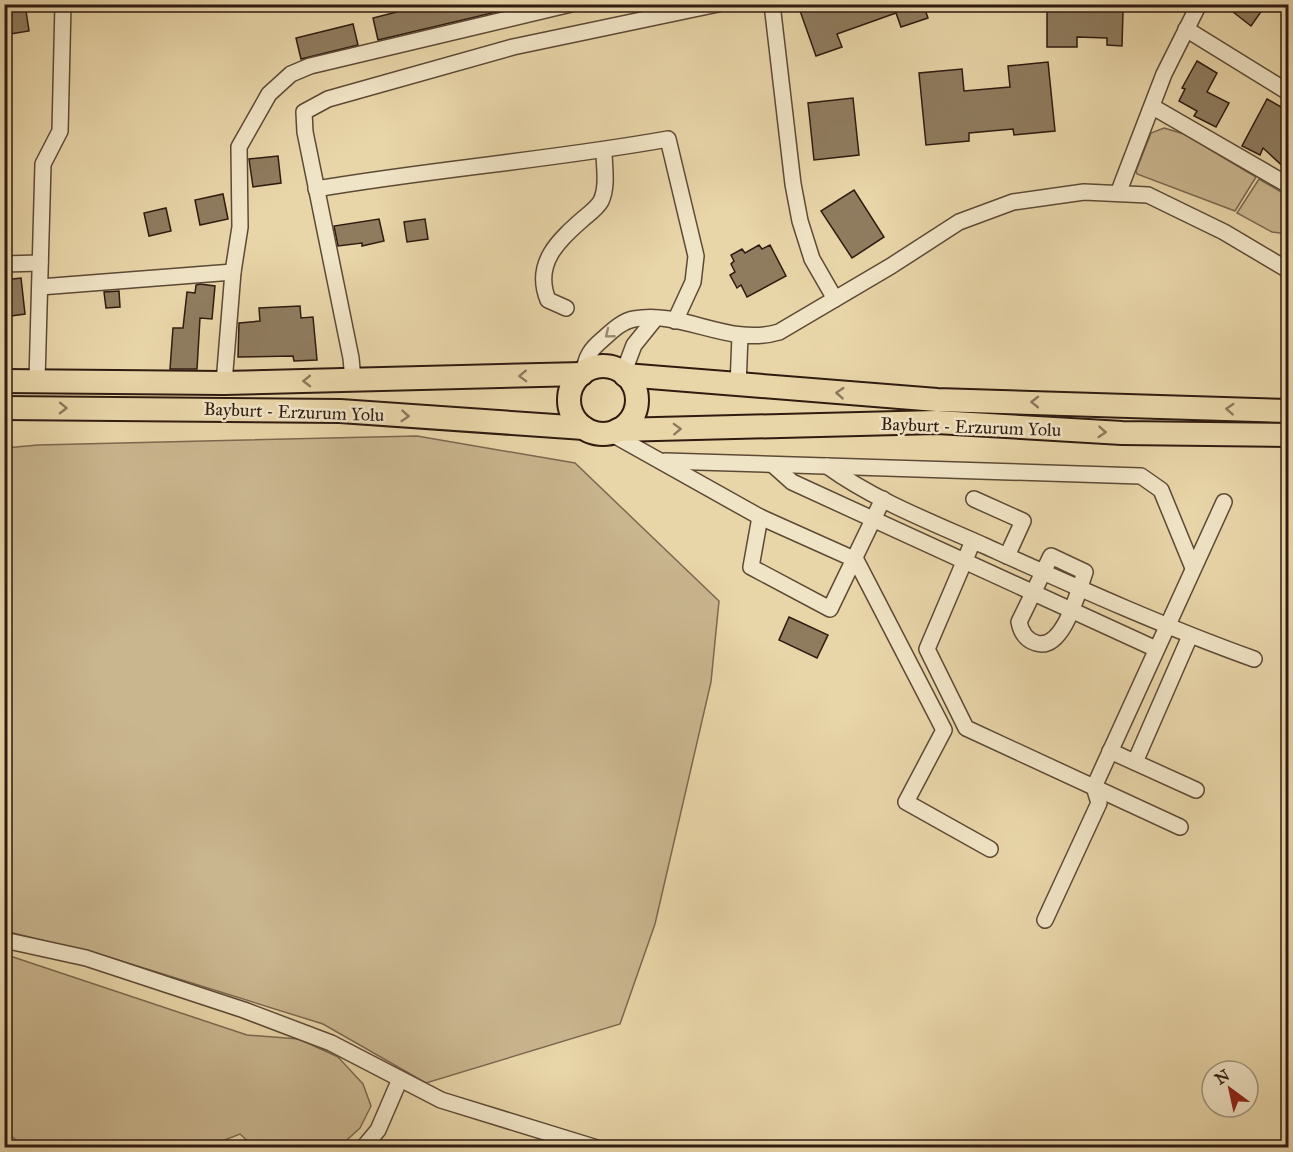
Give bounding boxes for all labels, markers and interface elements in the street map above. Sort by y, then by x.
one-way arrow [605,326,616,337]
one-way arrow [519,369,528,382]
one-way arrow [303,375,312,388]
one-way arrow [836,387,845,400]
one-way arrow [1031,396,1040,408]
street label: Bayburt - Erzurum Yolu [203,398,385,426]
one-way arrow [58,402,67,414]
one-way arrow [1226,402,1235,415]
one-way arrow [400,409,409,422]
street label: Bayburt - Erzurum Yolu [880,413,1062,441]
one-way arrow [672,423,681,435]
one-way arrow [1098,426,1107,439]
north arrow [1200,1059,1260,1119]
text: N [1211,1065,1233,1089]

